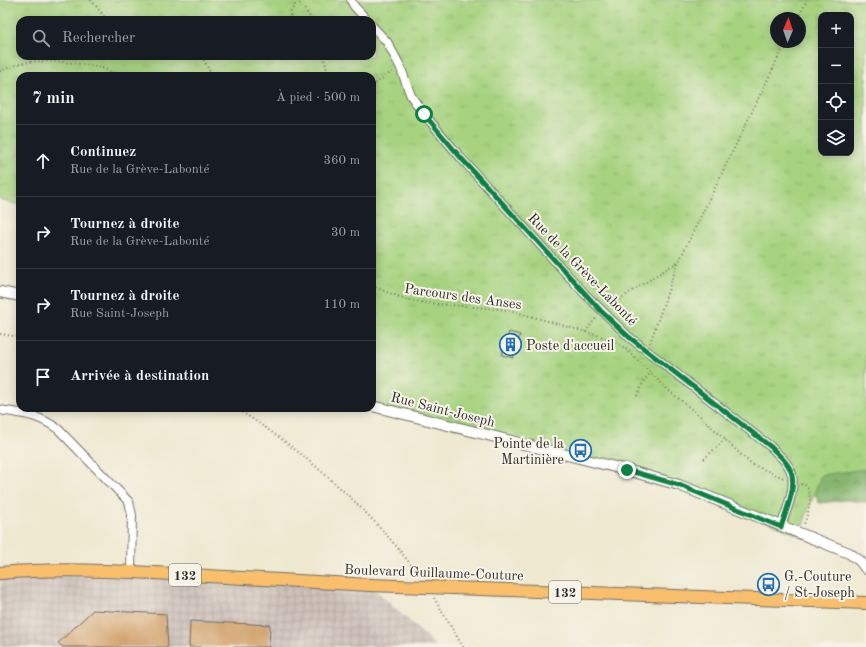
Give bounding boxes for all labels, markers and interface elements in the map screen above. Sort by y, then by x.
north arrow [770,12,806,48]
map controls [818,12,854,156]
button: + [818,12,854,48]
search box [16,16,376,60]
icon: search [30,27,52,49]
text: Rechercher [62,31,135,46]
button: − [818,48,854,84]
button: locate [818,84,854,120]
text: 7 min [32,90,75,107]
text: À pied · 500 m [276,91,360,104]
route start [415,105,433,123]
button: layers [818,120,854,156]
text: Continuez [70,145,136,160]
icon: ahead [32,150,54,172]
text: 360 m [323,154,360,167]
text: Rue de la Grève-Labonté [70,163,209,176]
street label: Rue de la Grève-Labonté [525,211,639,329]
text: Tournez à droite [70,217,180,232]
icon: right [32,222,54,244]
text: 30 m [331,226,360,239]
text: Rue de la Grève-Labonté [70,235,209,248]
street label: Parcours des Anses [403,282,522,312]
text: Tournez à droite [70,289,180,304]
icon: right [32,294,54,316]
text: 110 m [323,298,360,311]
text: Rue Saint-Joseph [70,307,169,320]
building icon: Poste d'accueil [498,332,524,358]
place label: Poste d'accueil [526,339,615,353]
icon: arrive [32,366,54,388]
text: Arrivée à destination [70,369,209,384]
street label: Rue Saint-Joseph [389,390,497,430]
place label: Pointe de la Martinière [493,437,564,467]
bus stop icon: Pointe de la Martinière [567,438,593,464]
route end [618,461,636,479]
street label: Boulevard Guillaume-Couture [344,563,524,583]
road number: 132 [169,564,201,586]
place label: G.-Couture / St-Joseph [784,570,855,600]
bus stop icon: G.-Couture / St-Joseph [755,571,781,597]
road number: 132 [549,581,581,603]

